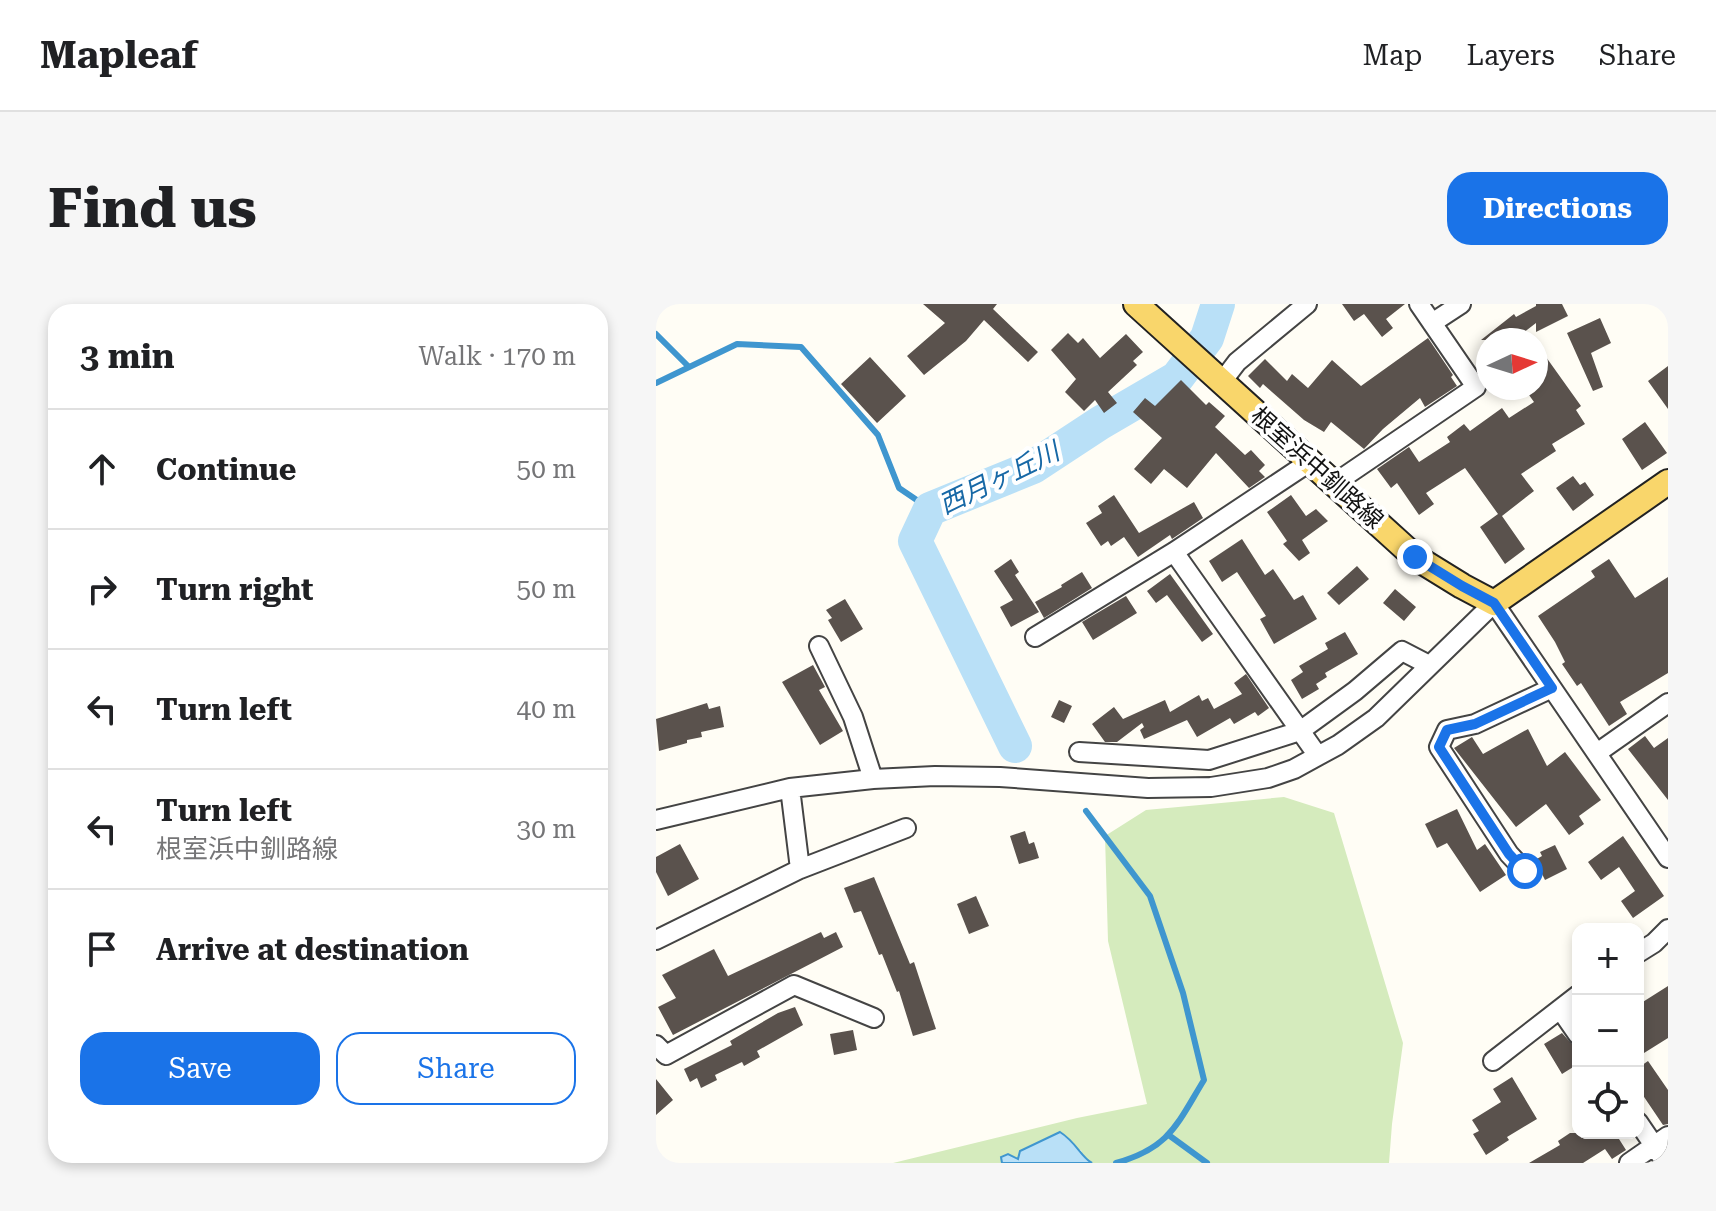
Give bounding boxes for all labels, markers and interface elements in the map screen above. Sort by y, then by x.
text: Mapleaf [40,33,198,77]
text: Map [1363,39,1422,72]
text: Layers [1466,39,1555,72]
text: Share [1599,39,1676,72]
button: Directions [1447,172,1668,245]
text: Find us [48,175,257,241]
north arrow [1476,328,1548,400]
text: 3 min [80,336,175,376]
text: Walk · 170 m [418,341,576,371]
street label: 根室浜中釧路線 [1245,401,1389,535]
water label: 西月ヶ丘川 [934,435,1067,520]
icon: ahead [80,447,124,491]
text: Continue [156,452,296,487]
text: 50 m [517,454,576,484]
route end [1397,539,1433,575]
icon: right [80,567,124,611]
text: Turn right [156,572,313,607]
text: 50 m [517,574,576,604]
icon: left [80,687,124,731]
text: Turn left [156,692,292,727]
text: 40 m [517,694,576,724]
text: Turn left [156,793,292,828]
icon: left [80,807,124,851]
text: 30 m [517,814,576,844]
text: 根室浜中釧路線 [156,834,338,864]
route start [1507,853,1543,889]
map controls [1572,923,1644,1139]
button: + [1572,923,1644,995]
icon: arrive [80,927,124,971]
text: Arrive at destination [156,932,469,967]
button: − [1572,995,1644,1067]
button: Save [80,1032,320,1105]
button: Share [336,1032,576,1105]
button: locate [1572,1067,1644,1139]

